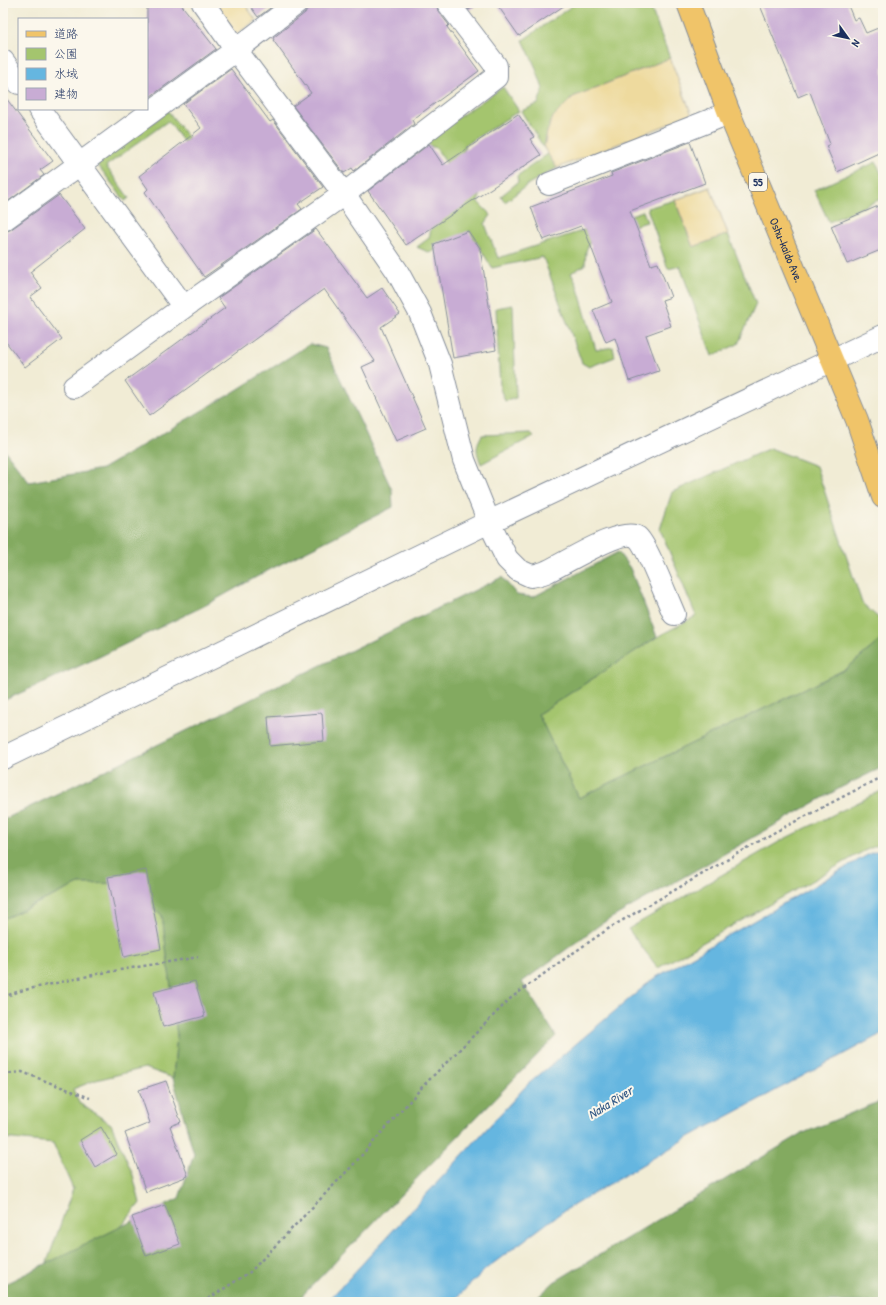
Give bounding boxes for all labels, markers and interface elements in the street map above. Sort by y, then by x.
legend [18,18,148,110]
north arrow [828,18,868,58]
text: 道路 [54,25,78,42]
text: N [849,37,864,50]
text: 公園 [54,45,78,62]
text: 水域 [54,65,78,82]
text: 建物 [54,85,78,102]
road number: 55 [749,173,767,191]
street label: Oshu-kaido Ave. [766,215,808,285]
water label: Naka River [584,1080,638,1123]

